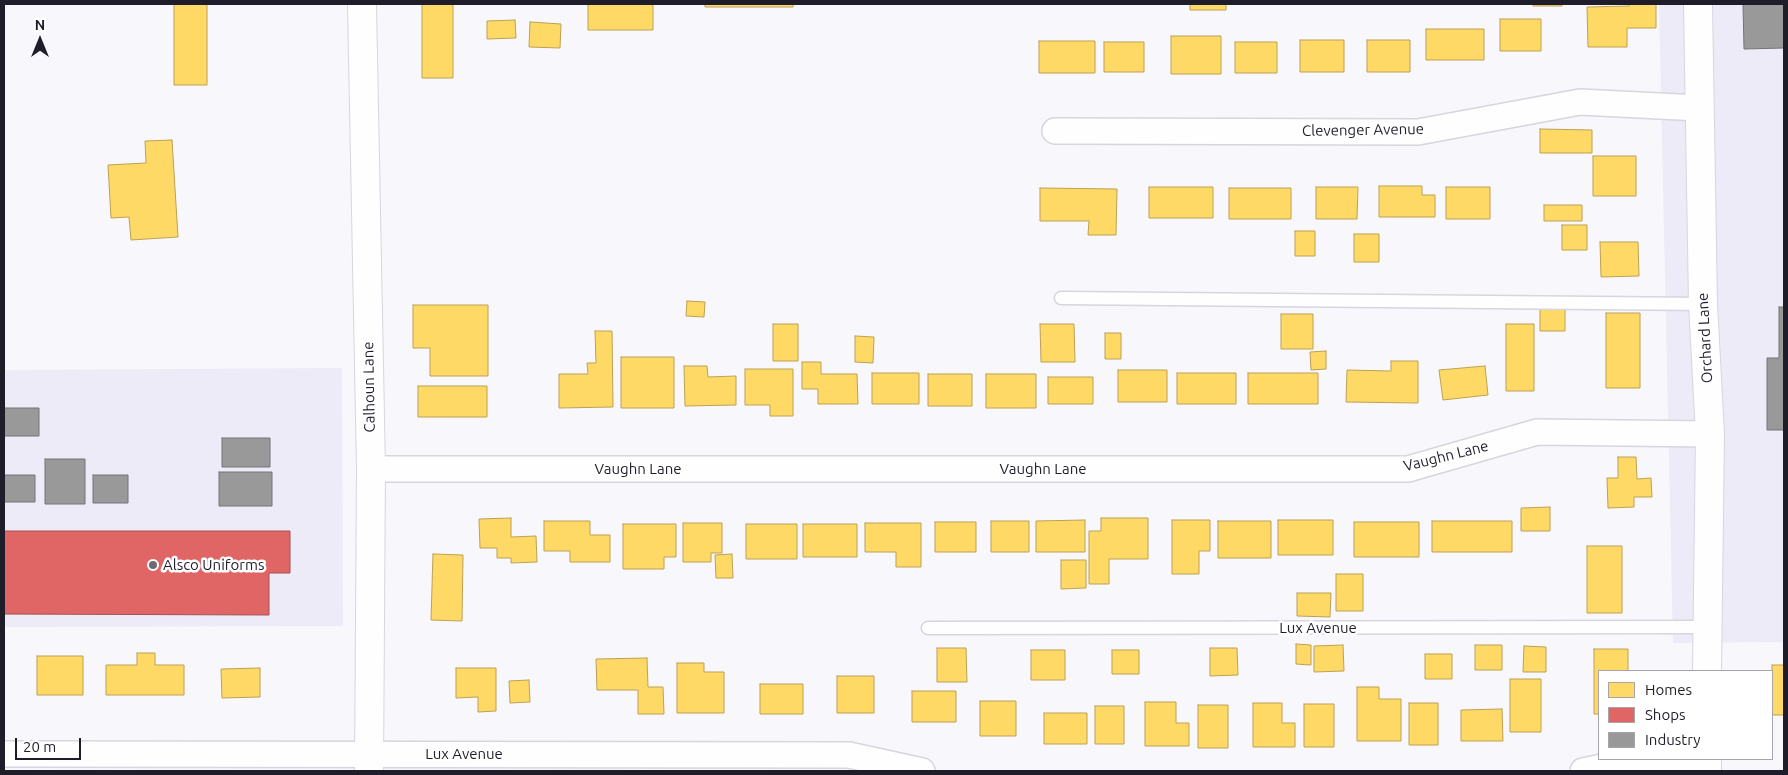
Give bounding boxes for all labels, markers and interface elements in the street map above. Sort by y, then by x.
north arrow [15,15,65,65]
text: N [35,17,45,33]
street label: Clevenger Avenue [1302,120,1424,140]
street label: Orchard Lane [1694,292,1716,384]
street label: Calhoun Lane [359,341,379,433]
street label: Vaughn Lane [1402,437,1490,475]
street label: Vaughn Lane [595,460,681,478]
street label: Vaughn Lane [1000,460,1086,478]
place label: Alsco Uniforms [163,556,264,574]
marker: Alsco Uniforms [147,559,159,571]
street label: Lux Avenue [1279,619,1357,637]
legend [1598,670,1773,760]
text: Homes [1645,681,1692,698]
text: Shops [1645,706,1686,723]
scale bar [18,728,84,760]
text: Industry [1645,731,1700,748]
text: 20 m [23,738,56,755]
street label: Lux Avenue [425,745,503,763]

